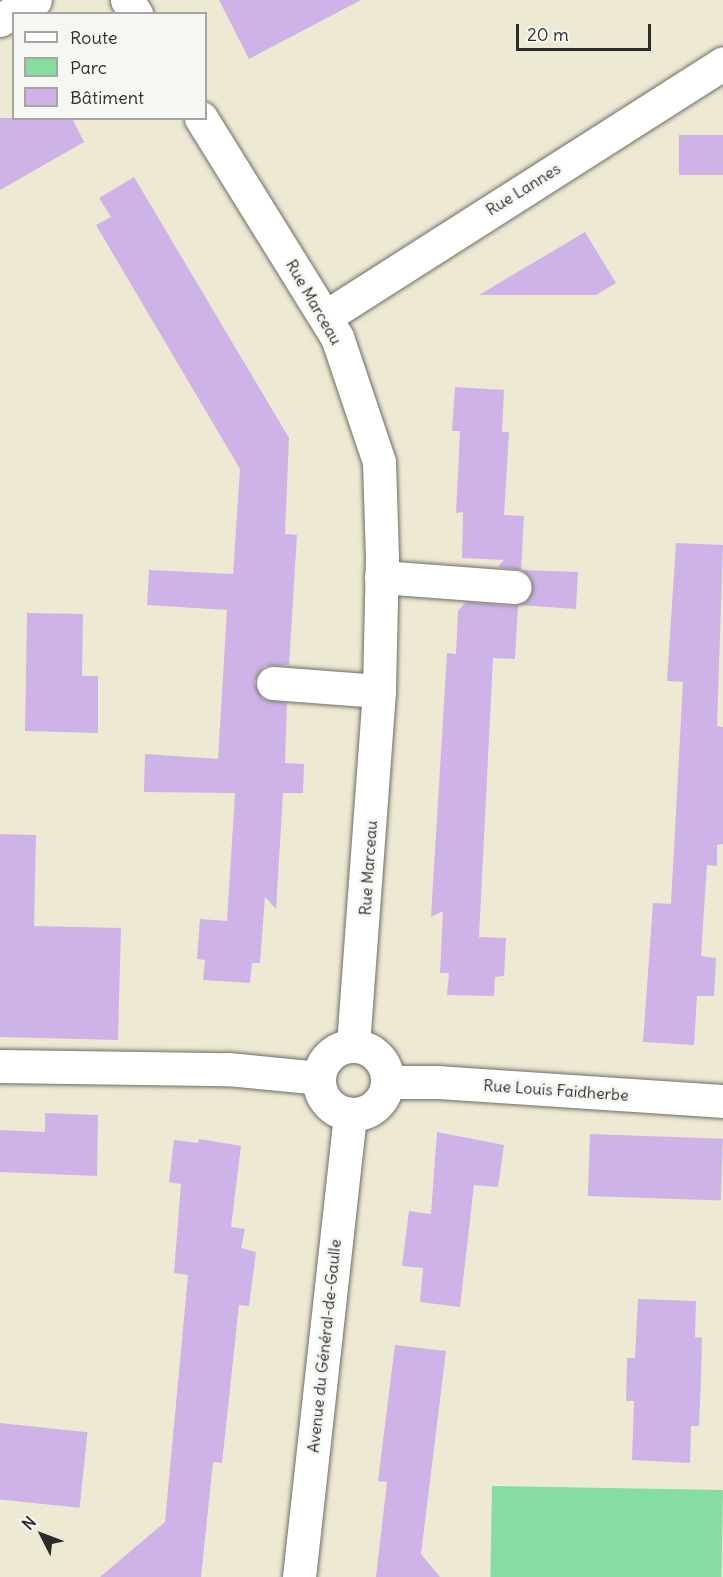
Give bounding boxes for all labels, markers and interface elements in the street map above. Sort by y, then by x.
legend [12,12,207,120]
scale bar [519,12,654,50]
text: 20 m [527,23,569,46]
text: Route [70,26,118,49]
text: Parc [70,56,107,79]
text: Bâtiment [70,86,144,109]
street label: Rue Lannes [482,159,564,219]
street label: Rue Marceau [282,256,346,348]
street label: Rue Marceau [355,820,381,916]
street label: Rue Louis Faidherbe [483,1075,629,1105]
street label: Avenue du Général-de-Gaulle [303,1238,345,1454]
north arrow [12,1505,72,1565]
text: N [17,1512,40,1534]

